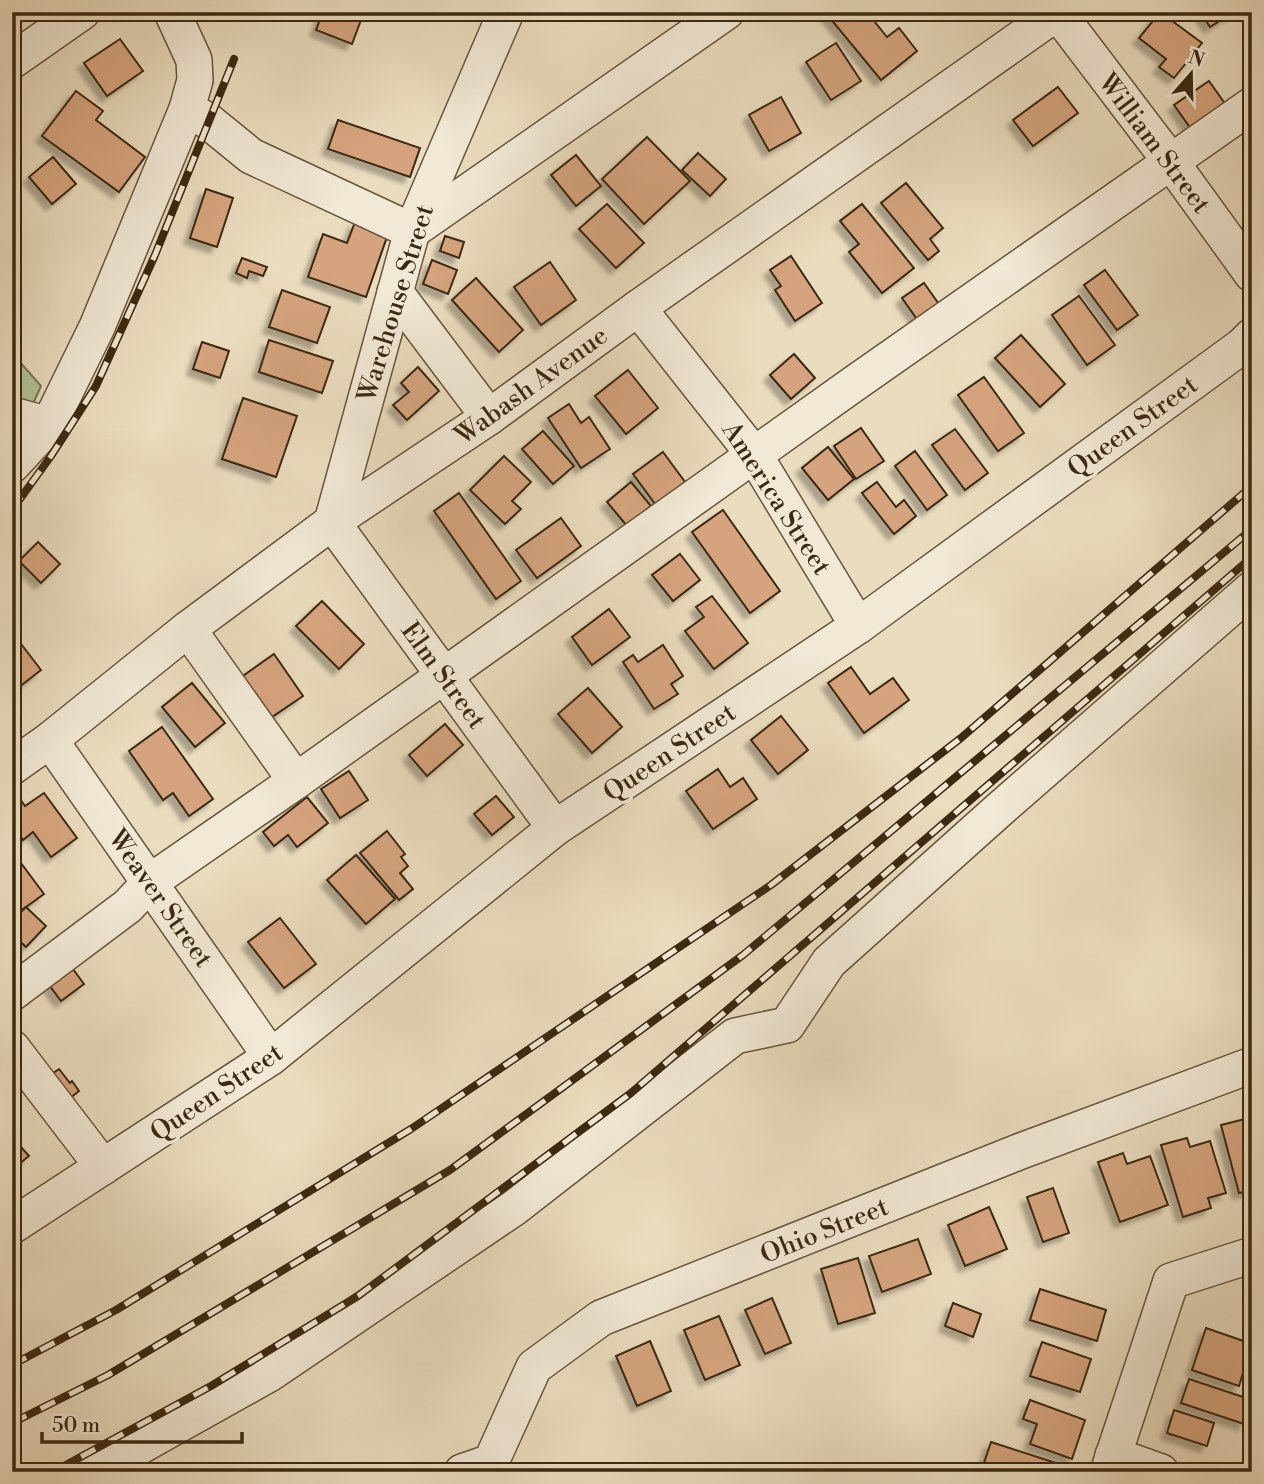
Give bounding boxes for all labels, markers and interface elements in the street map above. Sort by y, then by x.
north arrow [1156,38,1226,108]
text: N [1185,45,1208,73]
street label: William Street [1091,66,1217,220]
street label: Warehouse Street [350,201,441,407]
street label: Wabash Avenue [448,320,614,453]
street label: Queen Street [1061,369,1204,485]
street label: America Street [714,415,838,581]
street label: Elm Street [394,616,493,735]
street label: Queen Street [597,697,742,809]
street label: Weaver Street [100,823,219,974]
street label: Queen Street [144,1037,289,1149]
street label: Ohio Street [756,1191,893,1271]
scale bar [42,1400,242,1444]
text: 50 m [52,1413,100,1439]

